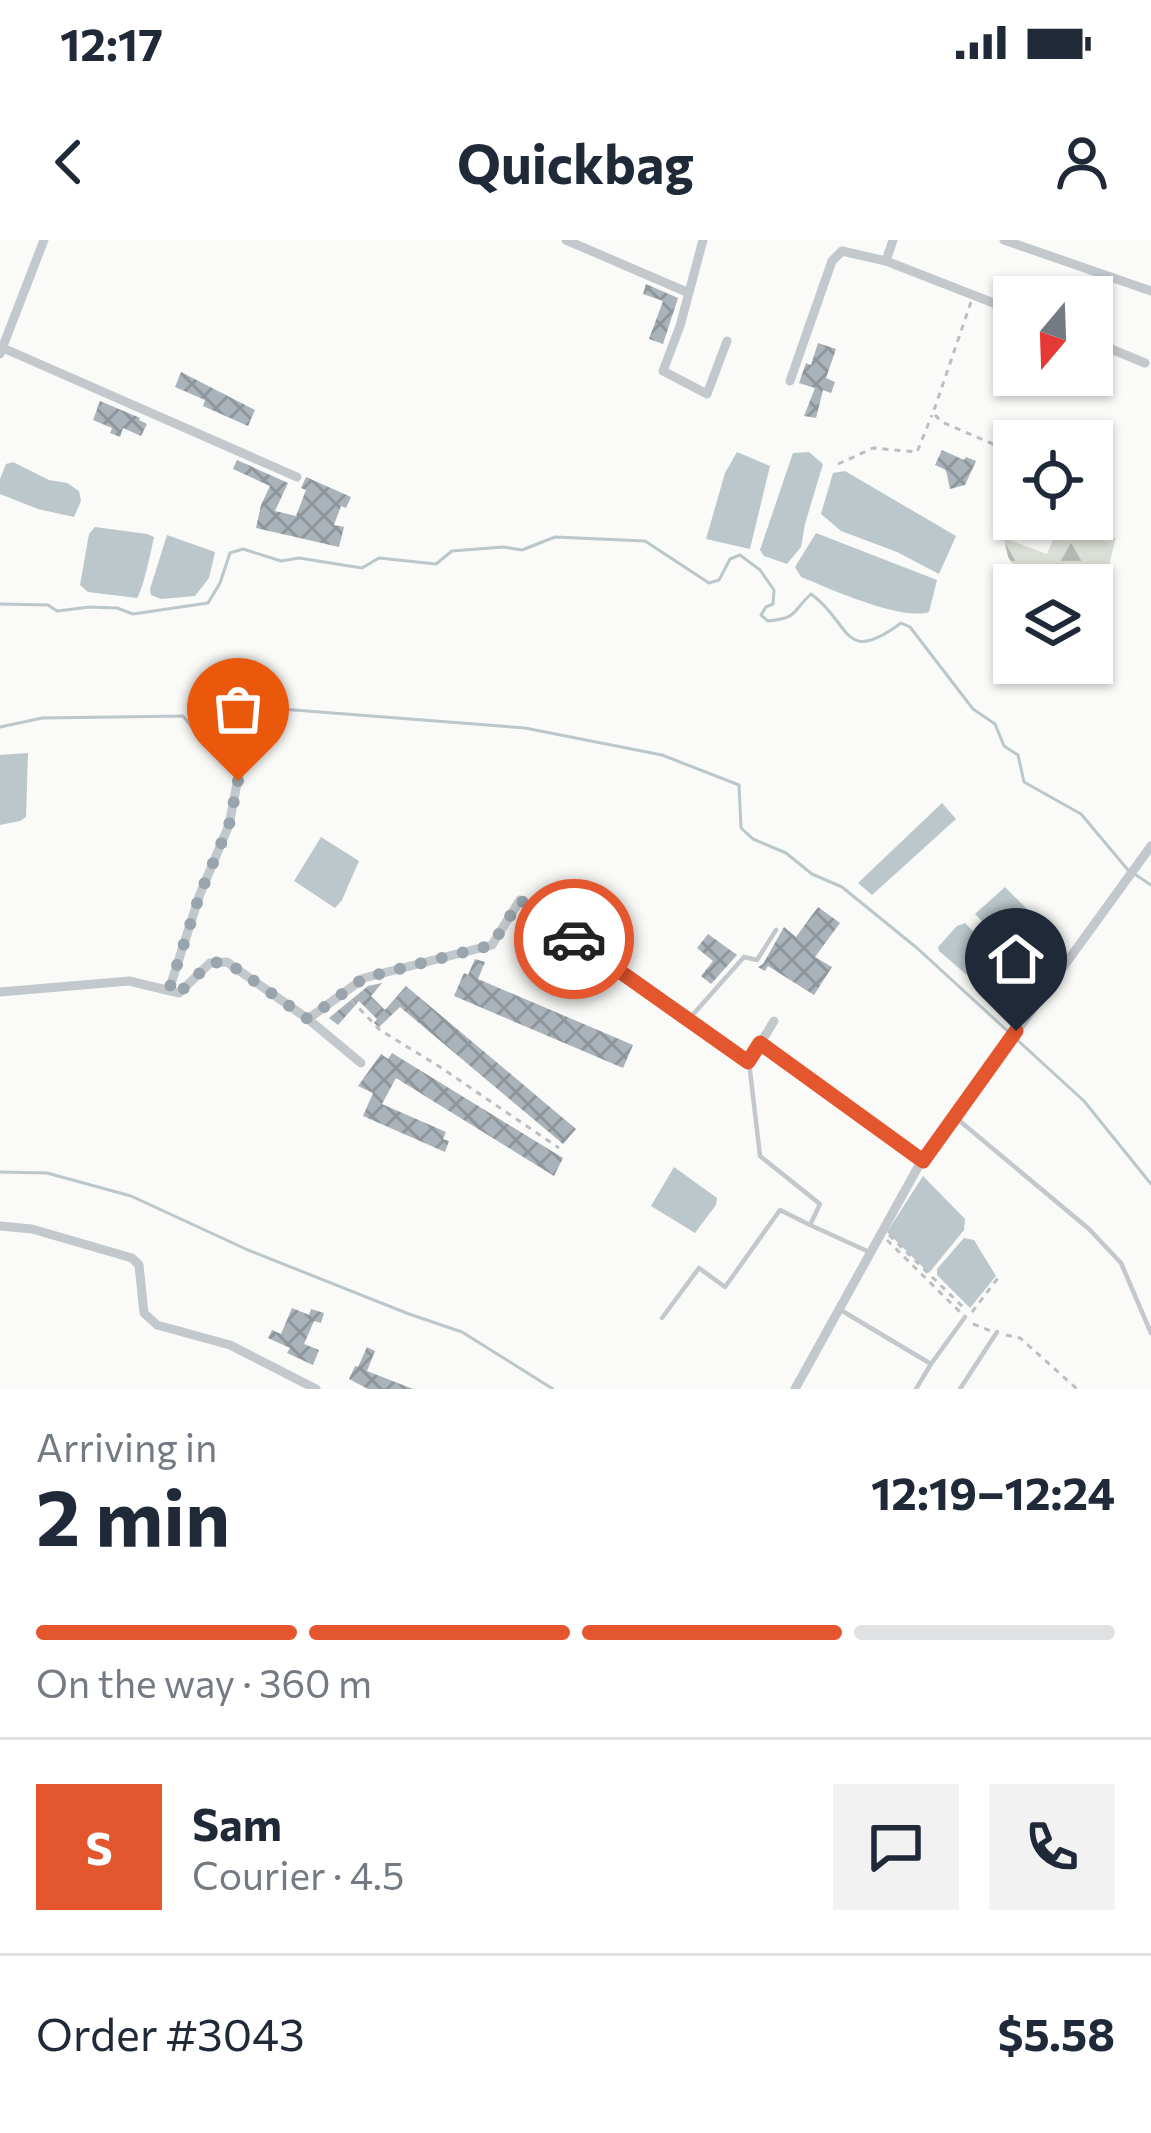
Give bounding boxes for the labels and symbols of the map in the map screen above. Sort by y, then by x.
north arrow [993,276,1113,396]
pin [187,658,289,781]
courier [514,879,634,999]
pin [965,908,1067,1031]

